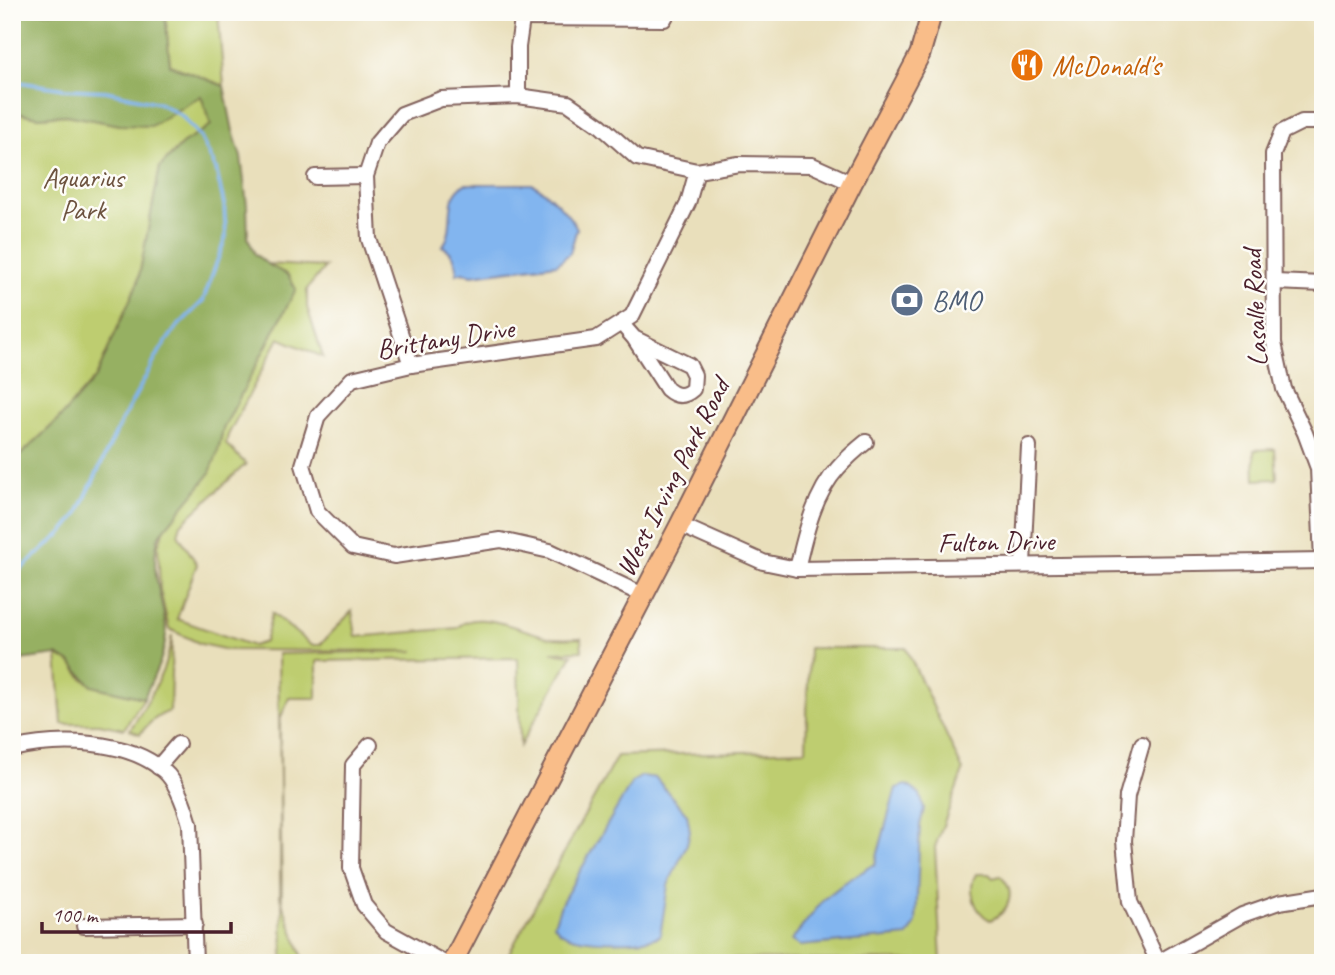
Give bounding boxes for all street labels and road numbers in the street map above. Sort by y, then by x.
street label: Lasalle Road [1234,245,1275,367]
street label: Brittany Drive [374,310,518,367]
street label: West Irving Park Road [607,369,739,582]
street label: Fulton Drive [937,523,1056,560]

